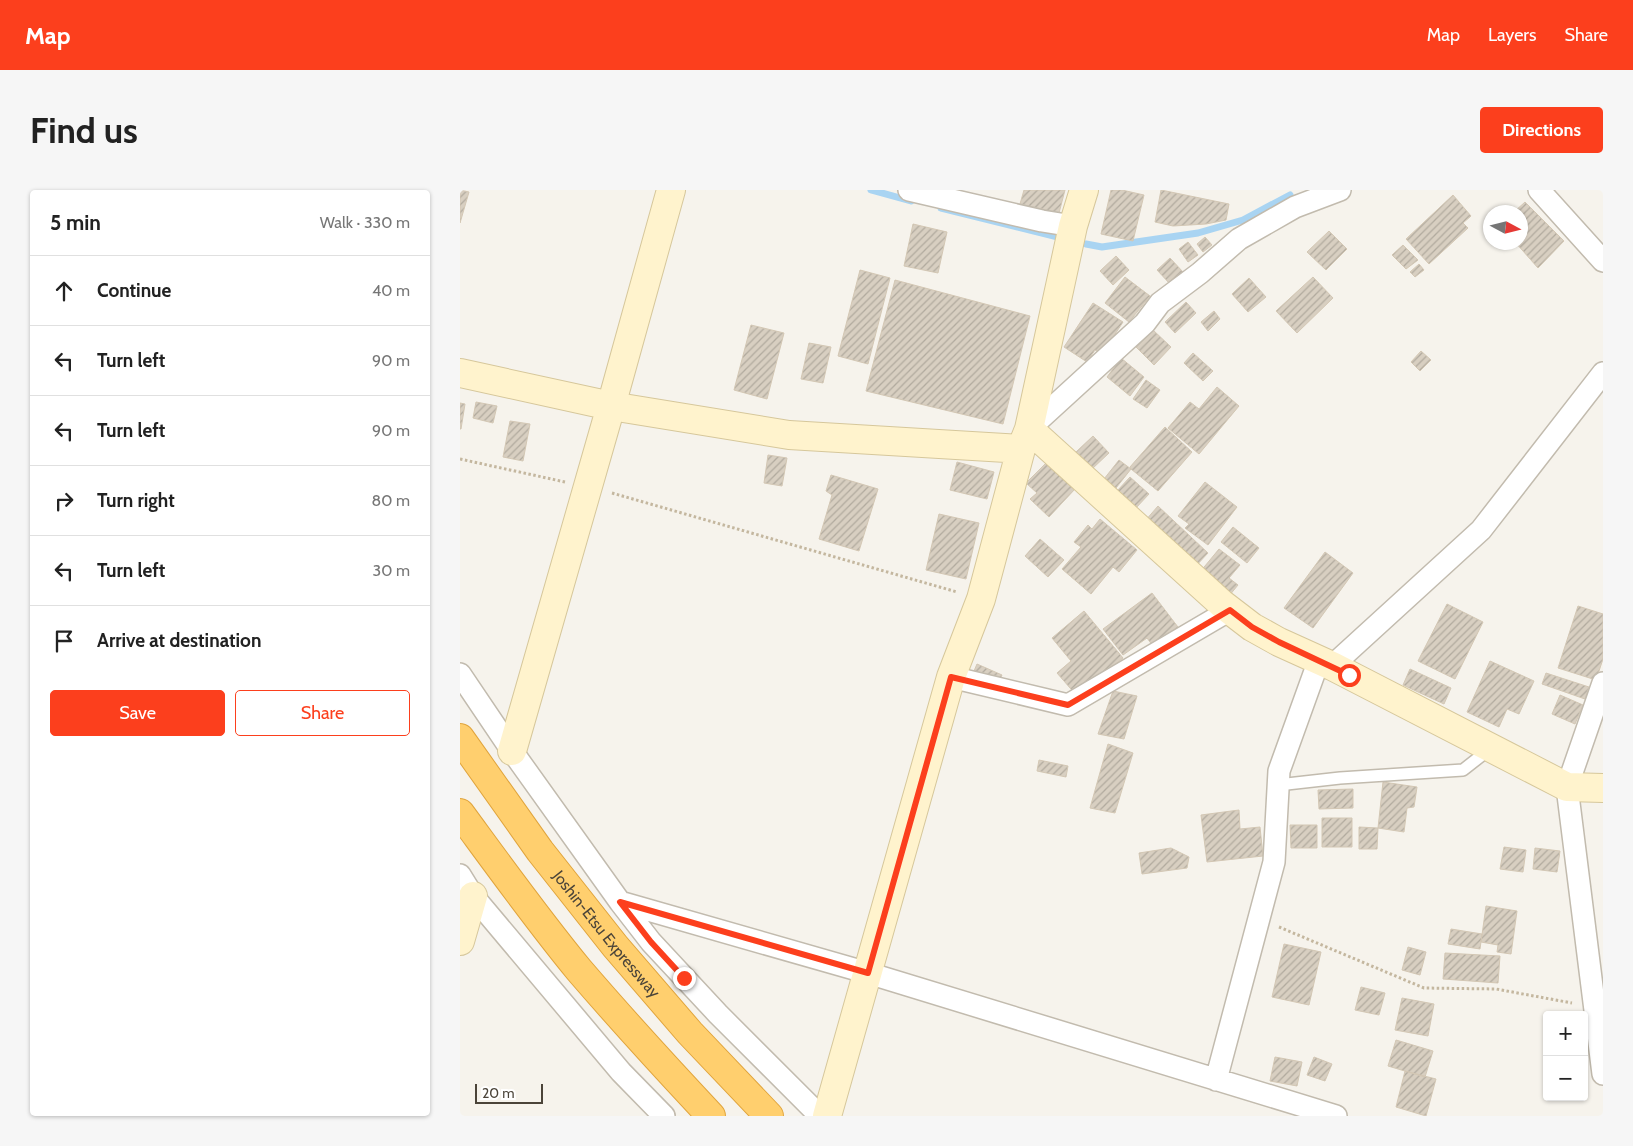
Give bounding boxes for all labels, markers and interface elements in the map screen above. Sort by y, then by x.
text: Map [25,21,71,50]
text: Map [1427,24,1460,46]
text: Layers [1488,24,1537,46]
text: Share [1565,24,1608,46]
button: Directions [1480,107,1603,153]
text: Find us [30,109,138,152]
north arrow [1483,205,1528,250]
text: 5 min [50,210,101,235]
text: Walk · 330 m [320,213,410,232]
icon: ahead [50,277,78,305]
text: Continue [97,279,171,302]
text: 40 m [372,281,410,300]
icon: left [50,347,78,375]
text: Turn left [97,349,165,372]
text: 90 m [372,351,410,370]
icon: left [50,417,78,445]
text: Turn left [97,419,165,442]
text: 90 m [372,421,410,440]
icon: right [50,487,78,515]
text: Turn right [97,489,175,512]
text: 80 m [372,491,410,510]
icon: left [50,557,78,585]
text: Turn left [97,559,165,582]
text: 30 m [373,561,410,580]
icon: arrive [50,627,78,655]
text: Arrive at destination [97,629,261,652]
route start [1338,664,1361,687]
button: Save [50,690,225,736]
button: Share [235,690,410,736]
street label: Joshin-Etsu Expressway [548,866,664,1002]
route end [673,967,696,990]
map controls [1543,1011,1588,1101]
button: + [1543,1011,1588,1056]
button: − [1543,1056,1588,1101]
scale bar [475,1081,542,1104]
text: 20 m [482,1084,515,1102]

